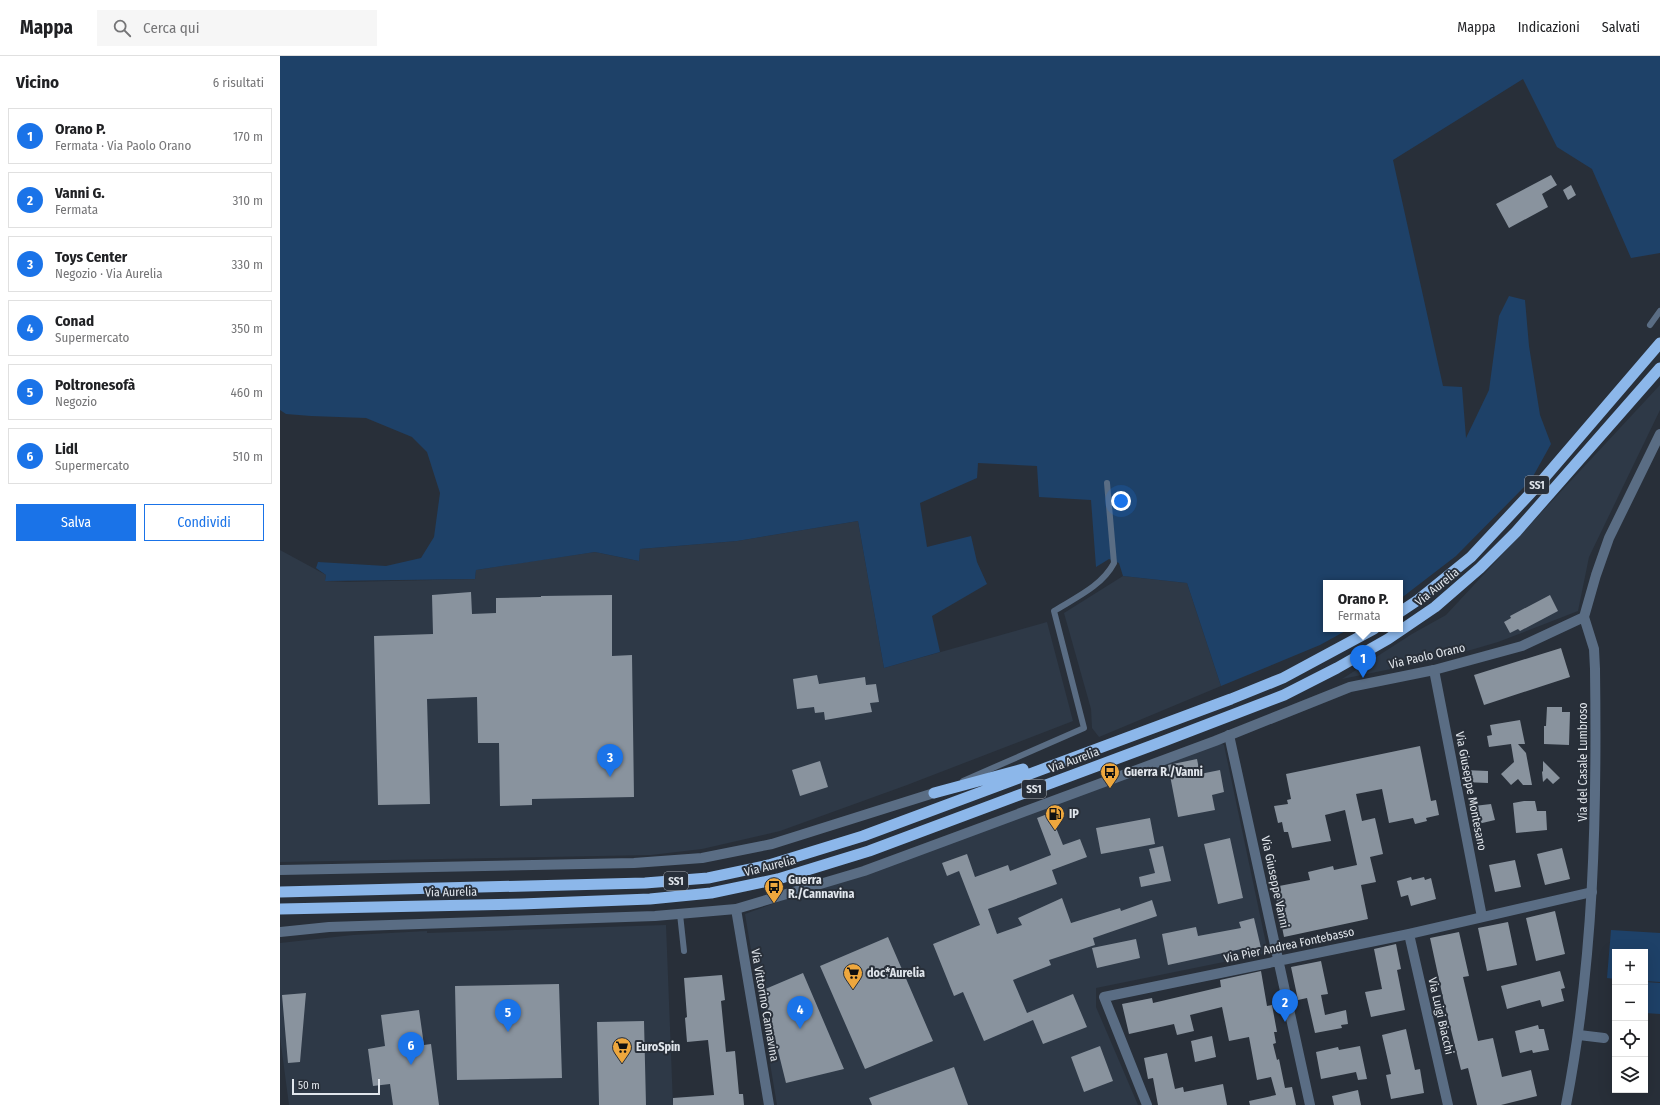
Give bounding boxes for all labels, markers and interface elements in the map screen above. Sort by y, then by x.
search box [97,10,377,46]
text: Mappa [20,16,73,39]
icon: search [111,17,133,39]
text: Cerca qui [143,19,199,37]
text: Mappa [1457,19,1496,36]
text: Indicazioni [1518,19,1580,36]
text: Salvati [1602,19,1640,36]
text: Vicino [16,72,59,93]
text: 6 risultati [213,75,264,90]
text: Orano P. [55,120,106,138]
text: 1 [27,129,33,144]
text: 170 m [233,129,263,144]
text: Fermata · Via Paolo Orano [55,138,191,153]
text: Vanni G. [55,184,105,202]
text: 2 [27,193,33,208]
text: 310 m [233,193,263,208]
text: Fermata [55,202,98,217]
text: Toys Center [55,248,127,266]
text: 3 [27,257,33,272]
text: 330 m [231,257,263,272]
text: Negozio · Via Aurelia [55,266,163,281]
text: Conad [55,312,94,330]
text: 4 [27,321,33,336]
text: 350 m [231,321,263,336]
text: Supermercato [55,330,129,345]
text: Poltronesofà [55,376,135,394]
text: 5 [27,385,33,400]
text: 460 m [230,385,263,400]
text: Negozio [55,394,97,409]
text: Lidl [55,440,78,458]
text: 6 [27,449,33,464]
text: 510 m [233,449,263,464]
text: Supermercato [55,458,129,473]
road number: SS1 [1525,476,1549,494]
your location [1111,491,1131,511]
button: Salva [16,504,136,541]
button: Condividi [144,504,264,541]
street label: Via Aurelia [1412,565,1462,609]
popup [1323,580,1403,632]
text: Orano P. [1338,590,1388,608]
text: Fermata [1338,608,1381,623]
street label: Via Paolo Orano [1388,640,1466,672]
pin: 1 [1350,645,1376,678]
street label: Via del Casale Lumbroso [1576,702,1590,822]
street label: Via Giuseppe Montesano [1453,730,1489,852]
pin: 3 [597,744,623,777]
street label: Via Aurelia [1047,744,1101,776]
bus stop icon: Guerra R./Vanni [1099,761,1121,789]
place label: Guerra R./Vanni [1124,765,1203,779]
road number: SS1 [1022,780,1046,798]
fuel station icon: IP [1044,803,1066,831]
place label: IP [1069,807,1079,821]
street label: Via Giuseppe Vanni [1258,835,1292,929]
street label: Via Aurelia [743,853,797,879]
road number: SS1 [664,872,688,890]
place label: Guerra R./Cannavina [788,873,854,901]
bus stop icon: Guerra R./Cannavina [763,876,785,904]
street label: Via Aurelia [425,885,477,899]
street label: Via Pier Andrea Fontebasso [1222,924,1356,966]
street label: Via Vittorino Cannavina [748,947,782,1063]
map controls [1612,949,1648,1093]
button: + [1612,949,1648,985]
supermarket icon: doc*Aurelia [842,962,864,990]
place label: doc*Aurelia [867,966,925,980]
street label: Via Luigi Biacchi [1425,976,1457,1056]
button: − [1612,985,1648,1021]
pin: 2 [1272,989,1298,1022]
pin: 4 [787,996,813,1029]
pin: 5 [495,999,521,1032]
button: locate [1612,1021,1648,1057]
pin: 6 [398,1032,424,1065]
supermarket icon: EuroSpin [611,1036,633,1064]
place label: EuroSpin [636,1040,680,1054]
button: layers [1612,1057,1648,1093]
scale bar [292,1077,380,1096]
text: 50 m [298,1079,320,1092]

